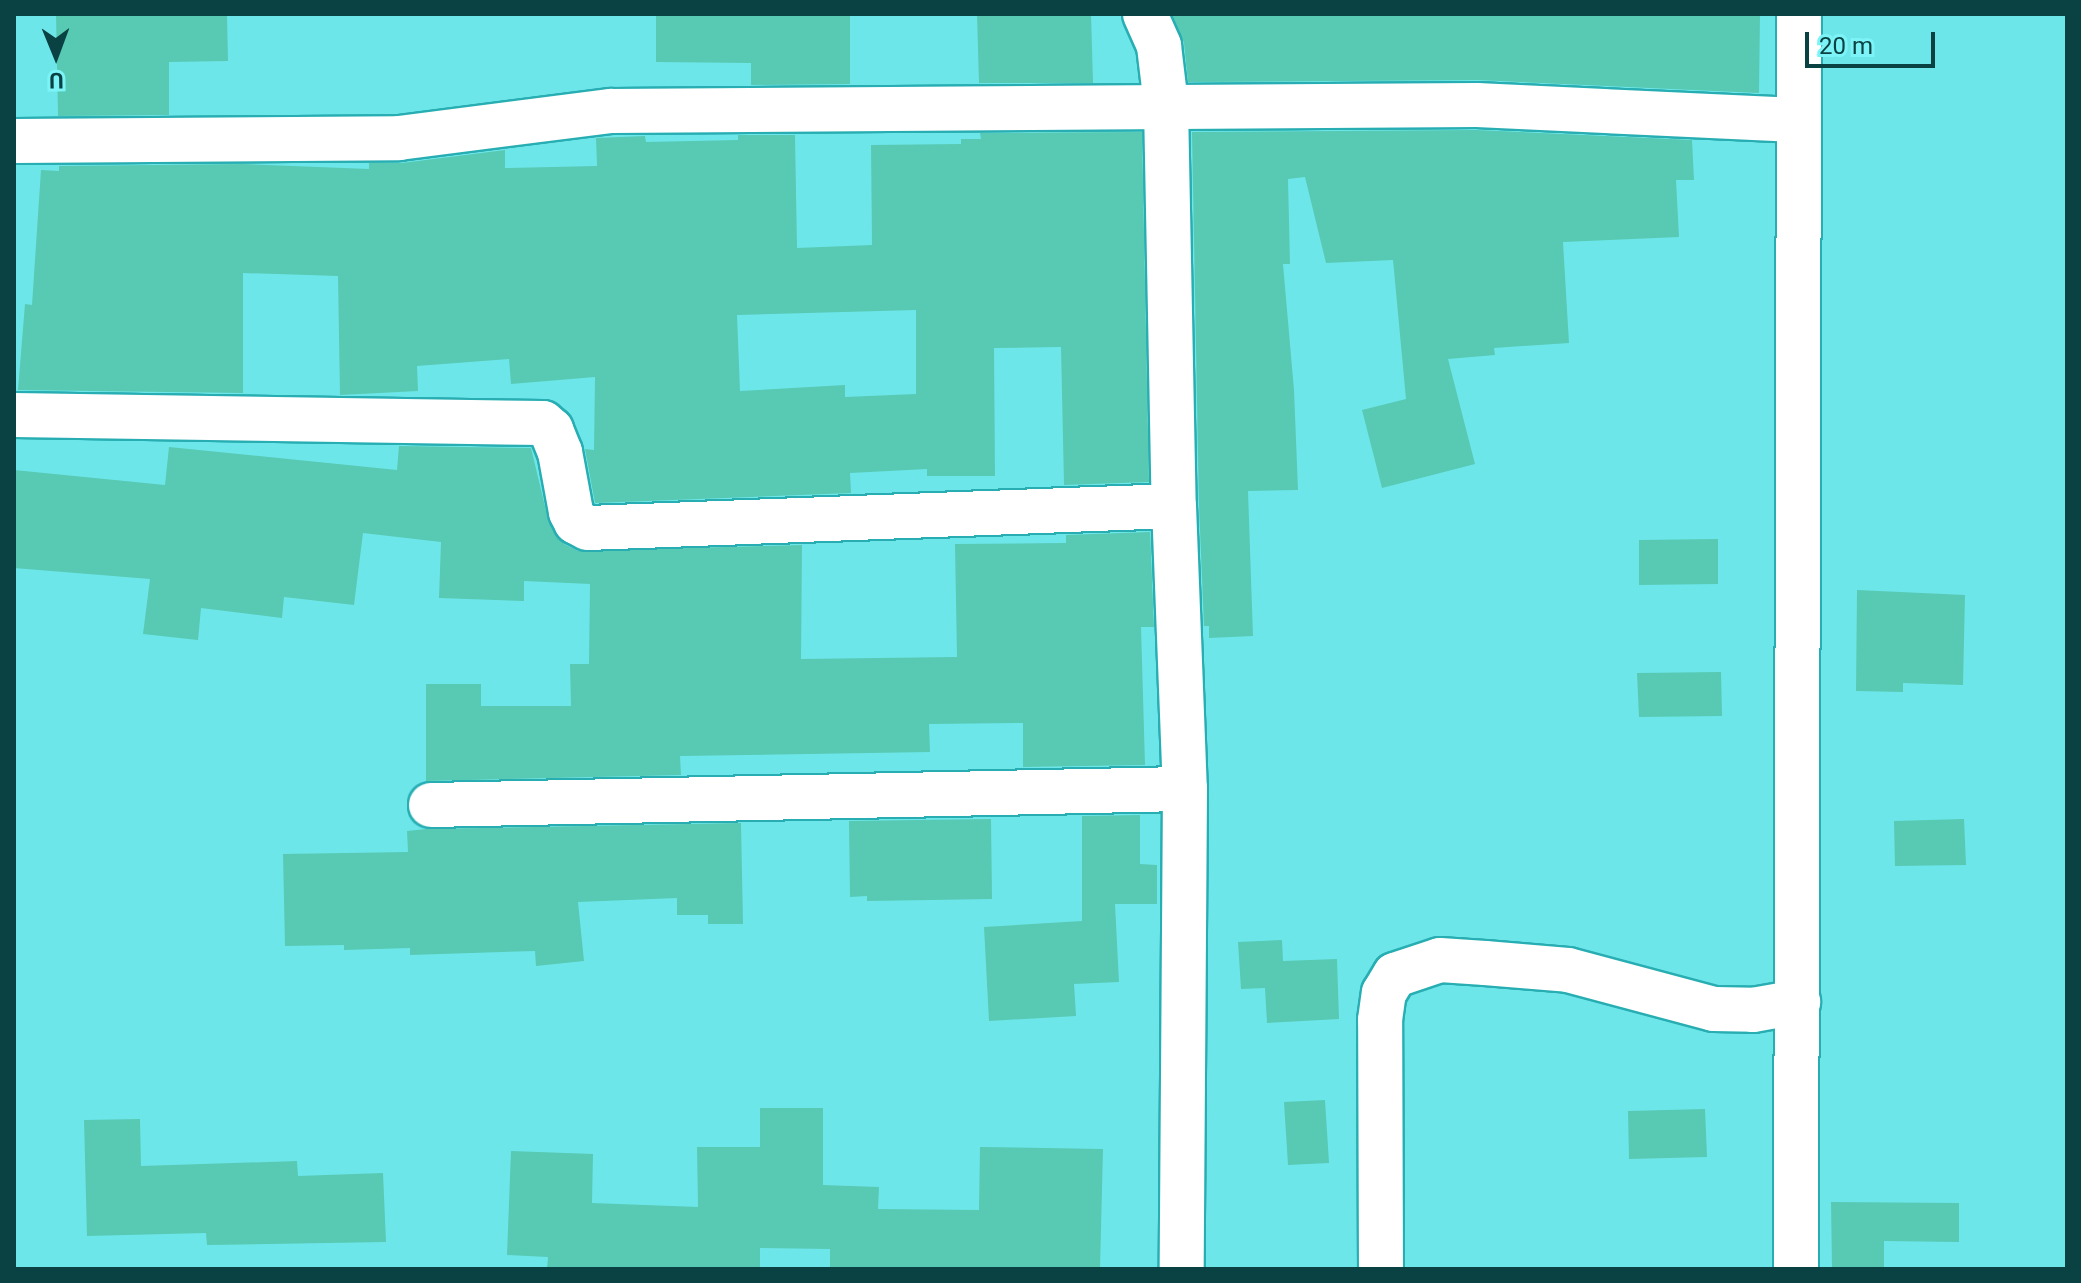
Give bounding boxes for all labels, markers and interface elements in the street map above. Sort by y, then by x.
north arrow [16,16,96,96]
scale bar [1809,16,1939,66]
text: 20 m [1819,32,1873,60]
text: U [49,68,64,93]

